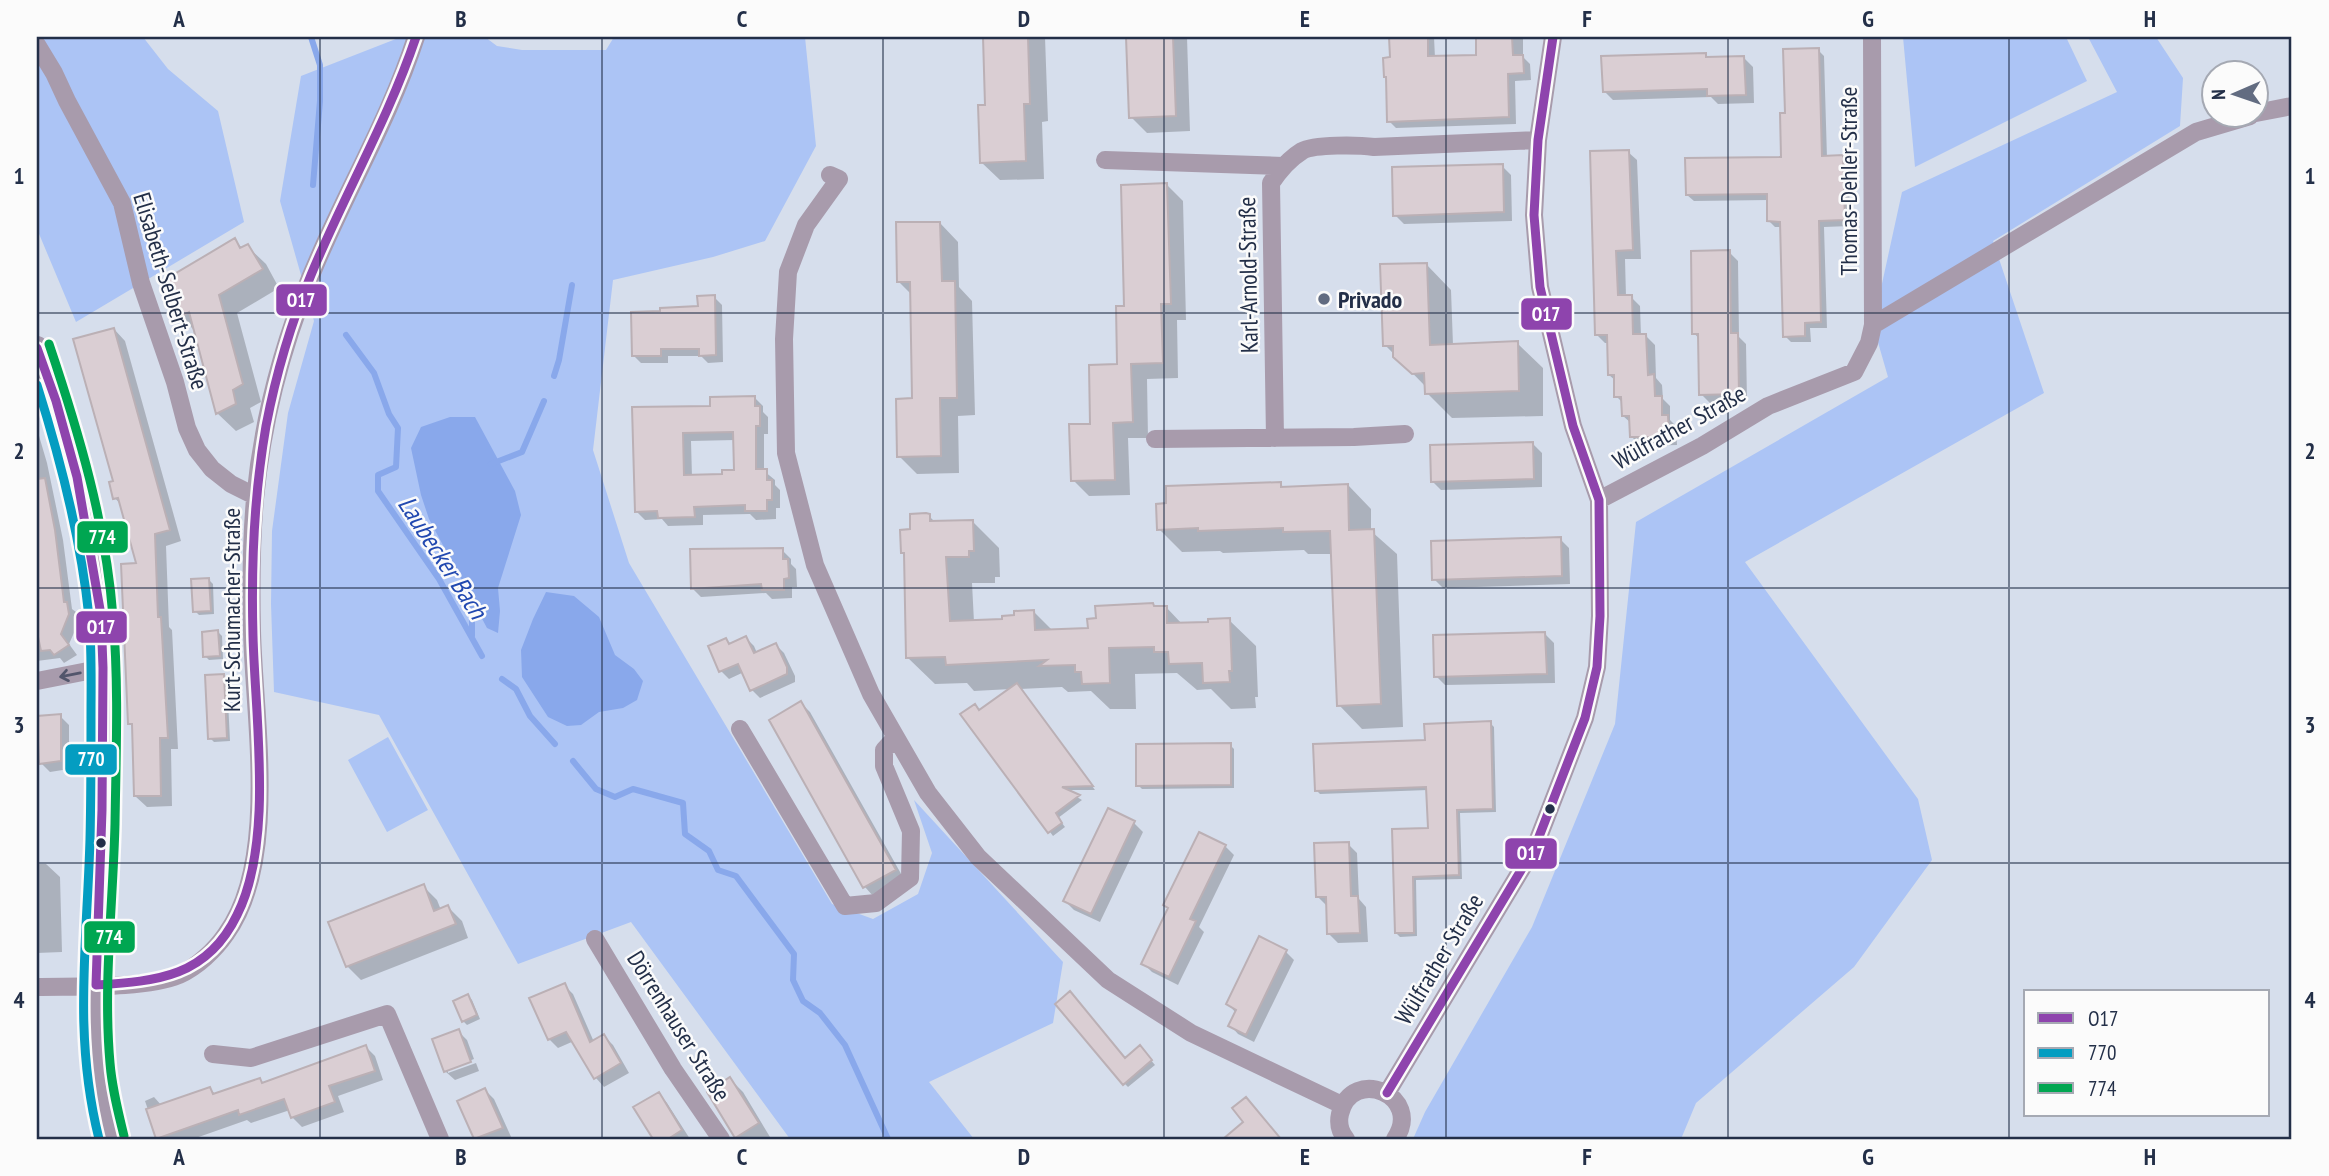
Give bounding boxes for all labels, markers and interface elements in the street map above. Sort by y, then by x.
text: A [172,4,185,33]
text: B [455,4,467,33]
text: C [737,4,748,33]
text: D [1018,4,1030,33]
text: E [1300,4,1310,33]
text: F [1582,4,1592,33]
text: G [1862,4,1874,33]
text: H [2144,4,2156,33]
north arrow [2200,60,2270,130]
street label: Thomas-Dehler-Straße [1833,87,1864,275]
text: N [2206,89,2230,100]
text: 1 [14,161,25,190]
text: 1 [2305,161,2316,190]
street label: Elisabeth-Selbert-Straße [126,189,216,393]
street label: Karl-Arnold-Straße [1231,197,1265,353]
line badge: O17 [275,283,328,317]
place label: Privado [1338,284,1402,315]
text: O17 [287,288,315,312]
marker: Privado [1316,291,1332,307]
line badge: O17 [1520,297,1573,331]
text: O17 [1532,302,1560,326]
street label: Wülfrather Straße [1607,378,1751,476]
text: 2 [14,436,25,465]
text: 2 [2305,436,2316,465]
water label: Laubecker Bach [391,489,496,626]
street label: Kurt-Schumacher-Straße [216,508,247,712]
line badge: 774 [76,520,129,554]
text: 774 [88,525,116,549]
line badge: O17 [75,610,128,644]
text: O17 [87,615,115,639]
one-way arrow [59,668,82,682]
text: 3 [14,710,25,739]
text: 3 [2305,710,2316,739]
line badge: 770 [64,743,118,776]
text: 770 [77,747,105,771]
unlabelled marker [1543,802,1557,816]
unlabelled marker [94,836,108,850]
line badge: O17 [1504,837,1558,870]
text: O17 [1517,841,1545,865]
street label: Wülfrather Straße [1388,888,1490,1030]
line badge: 774 [83,920,136,954]
text: 774 [95,925,123,949]
street label: Dörrenhauser Straße [620,945,738,1107]
text: 4 [14,985,25,1014]
text: 4 [2305,985,2316,1014]
legend [2024,990,2270,1116]
text: O17 [2088,1005,2118,1032]
text: 770 [2088,1039,2116,1066]
text: 774 [2088,1075,2117,1102]
text: A [172,1142,185,1171]
text: B [455,1142,467,1171]
text: C [737,1142,748,1171]
text: D [1018,1142,1030,1171]
text: E [1300,1142,1310,1171]
text: F [1582,1142,1592,1171]
text: G [1862,1142,1874,1171]
text: H [2144,1142,2156,1171]

